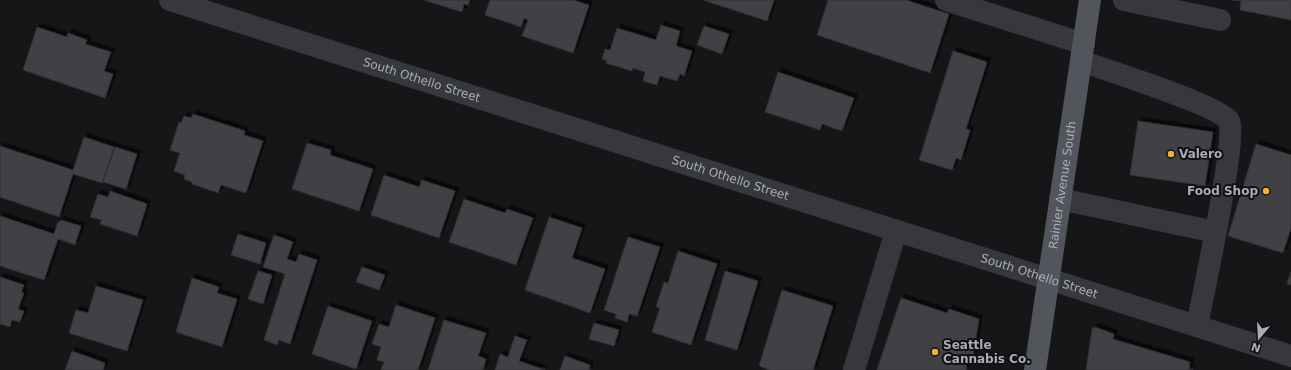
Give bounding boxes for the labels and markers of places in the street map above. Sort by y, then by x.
place label: Valero [1179,147,1222,161]
marker: Valero [1166,149,1176,159]
place label: Food Shop [1187,184,1258,198]
marker: Food Shop [1261,186,1271,196]
place label: Seattle Cannabis Co. [943,338,1031,366]
marker: Seattle Cannabis Co. [930,347,940,357]

